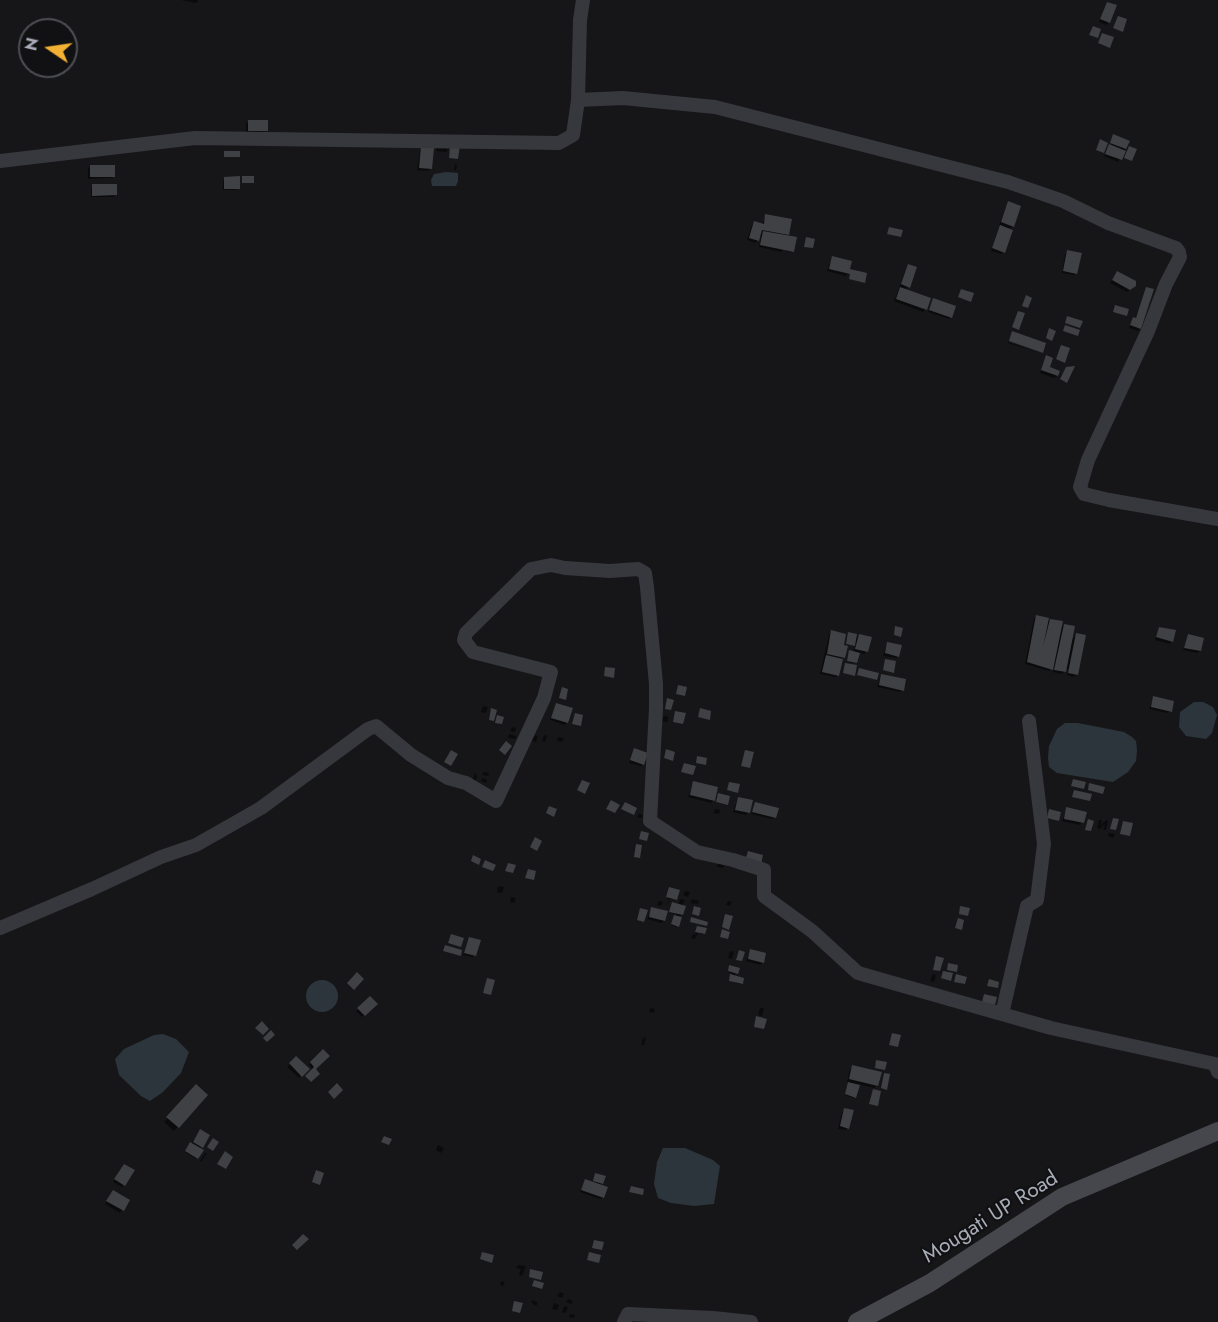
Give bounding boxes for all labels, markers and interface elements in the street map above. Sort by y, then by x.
north arrow [18,18,78,78]
text: N [19,36,45,53]
street label: Mougati UP Road [919,1166,1063,1270]

